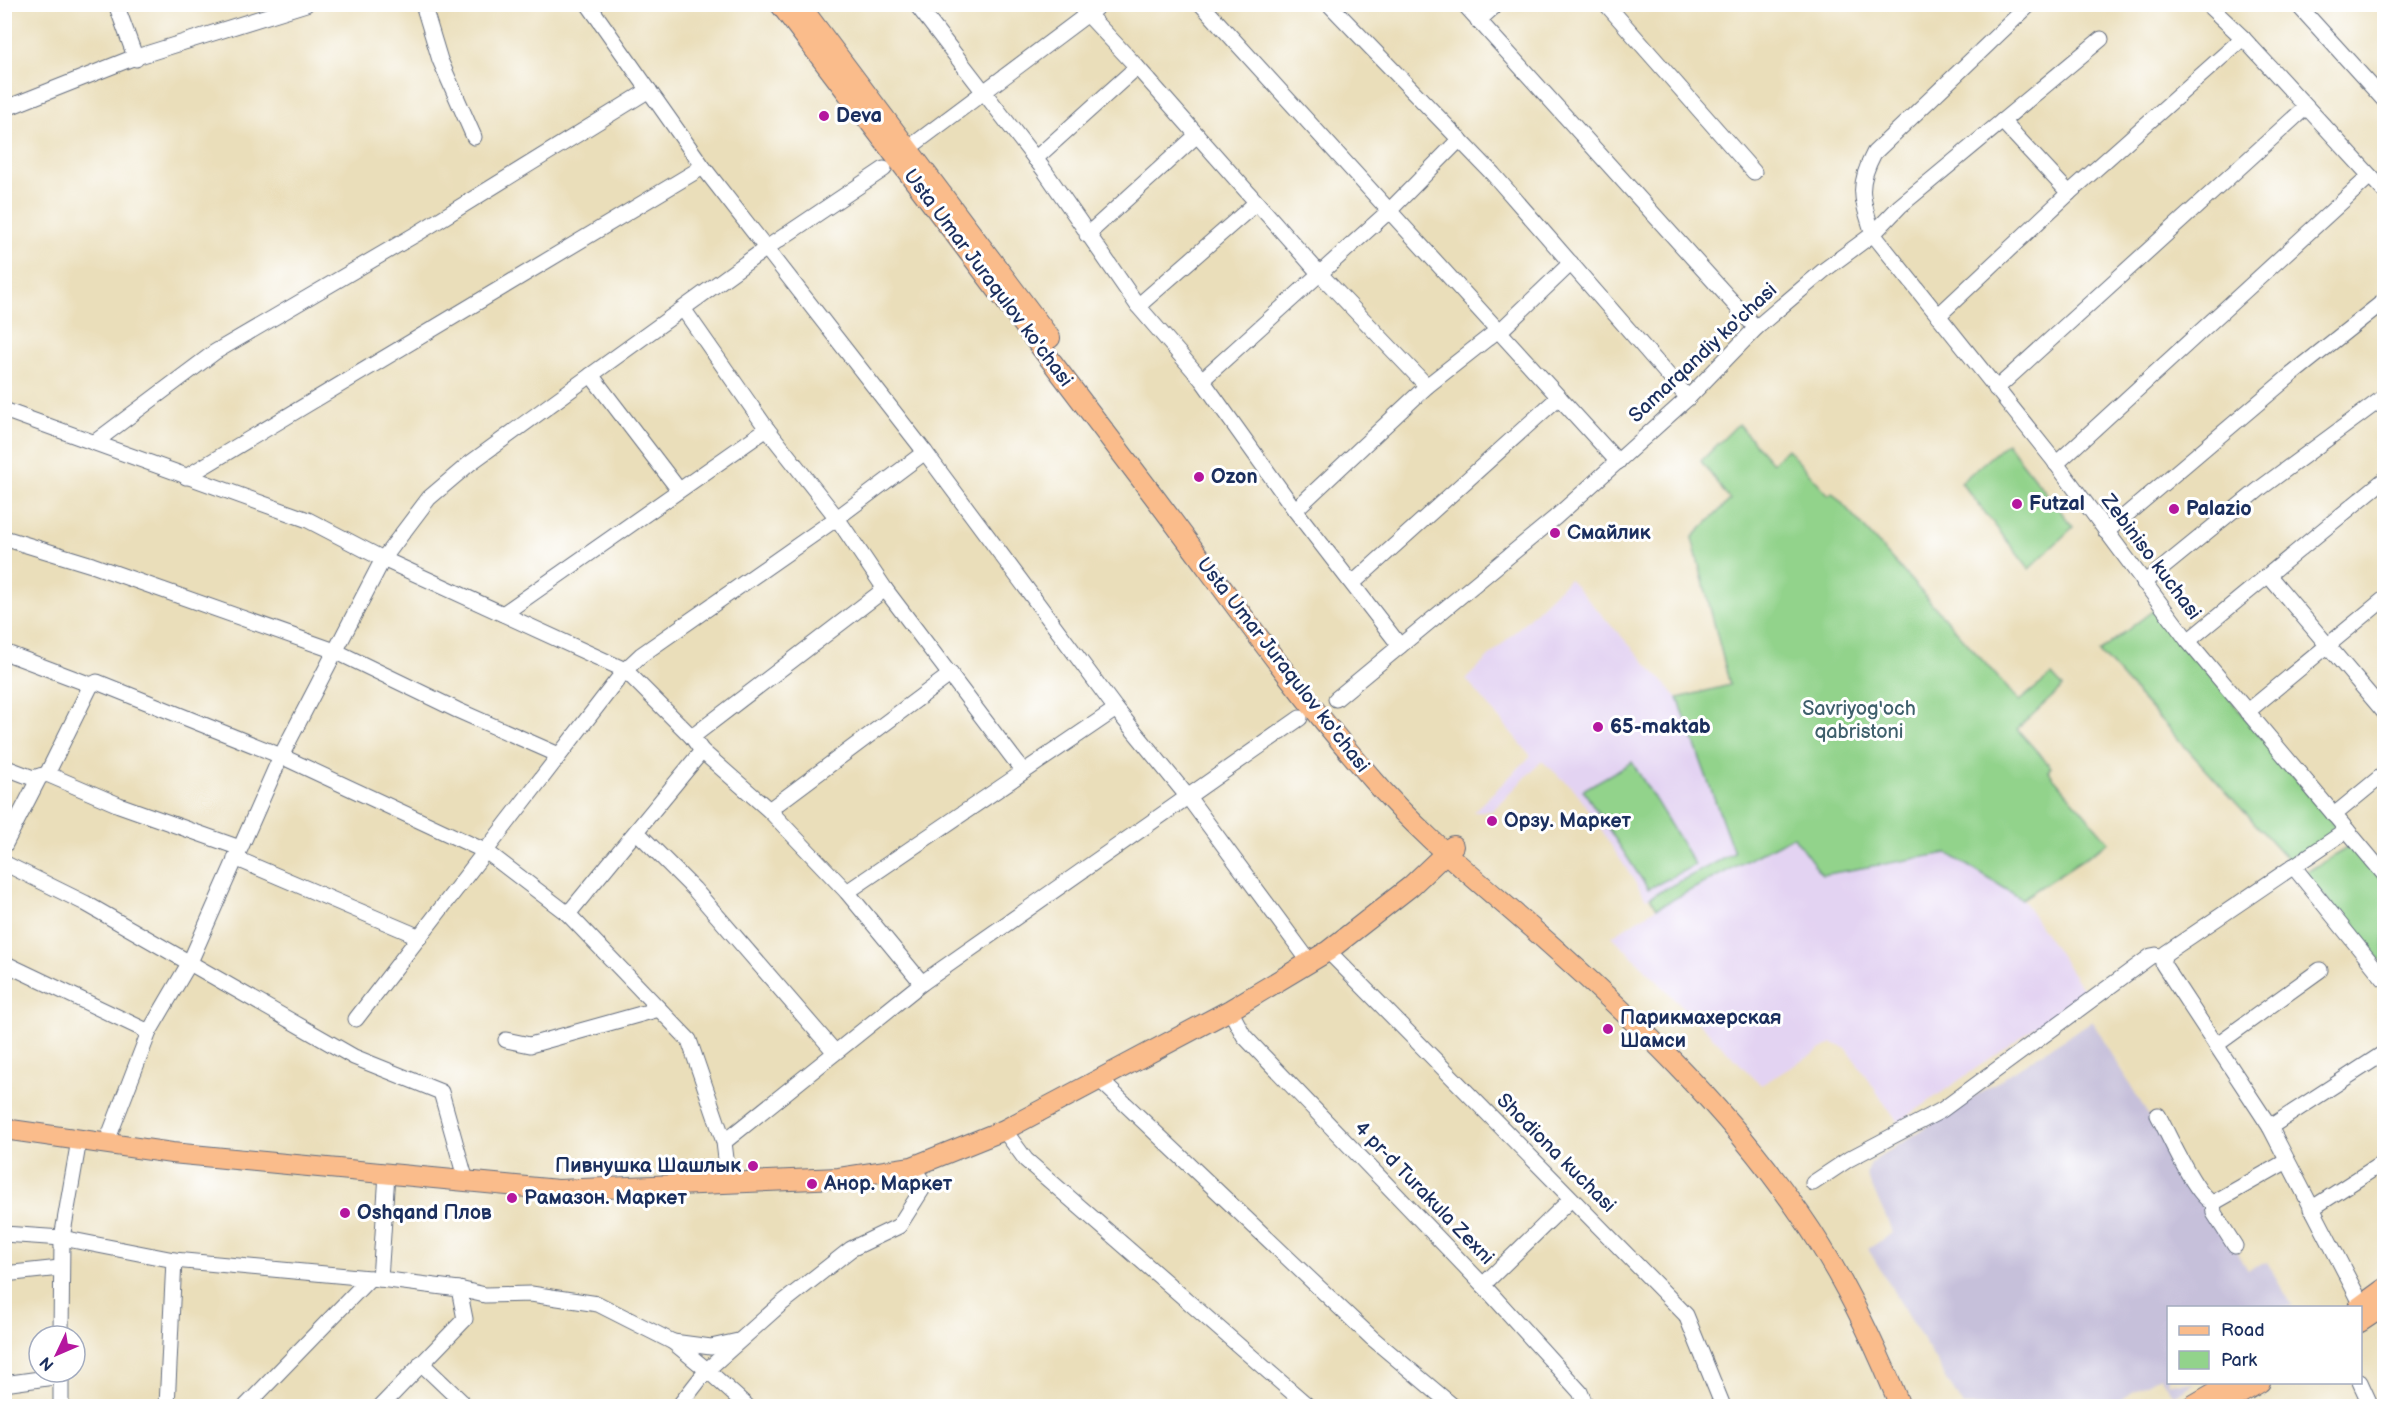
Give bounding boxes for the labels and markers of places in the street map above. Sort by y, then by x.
place label: Deva [836,104,882,128]
marker: Deva [817,109,831,123]
place label: Ozon [1211,465,1258,489]
marker: Ozon [1192,470,1206,484]
place label: Futzal [2029,492,2085,516]
marker: Futzal [2010,497,2024,511]
place label: Palazio [2186,497,2252,521]
marker: Palazio [2167,502,2181,516]
place label: Смайлик [1567,521,1651,545]
marker: Смайлик [1548,526,1562,540]
place label: 65-maktab [1610,715,1711,739]
marker: 65-maktab [1591,720,1605,734]
place label: Орзу. Маркет [1504,809,1632,833]
marker: Орзу. Маркет [1485,814,1499,828]
place label: Парикмахерская Шамси [1620,1006,1782,1053]
marker: Парикмахерская Шамси [1601,1022,1615,1036]
place label: Пивнушка Шашлык [555,1154,741,1178]
marker: Пивнушка Шашлык [746,1159,760,1173]
place label: Анор. Маркет [823,1172,953,1196]
marker: Анор. Маркет [805,1177,819,1191]
place label: Рамазон. Маркет [524,1186,687,1210]
marker: Рамазон. Маркет [505,1191,519,1205]
place label: Oshqand Плов [357,1201,492,1225]
marker: Oshqand Плов [338,1206,352,1220]

